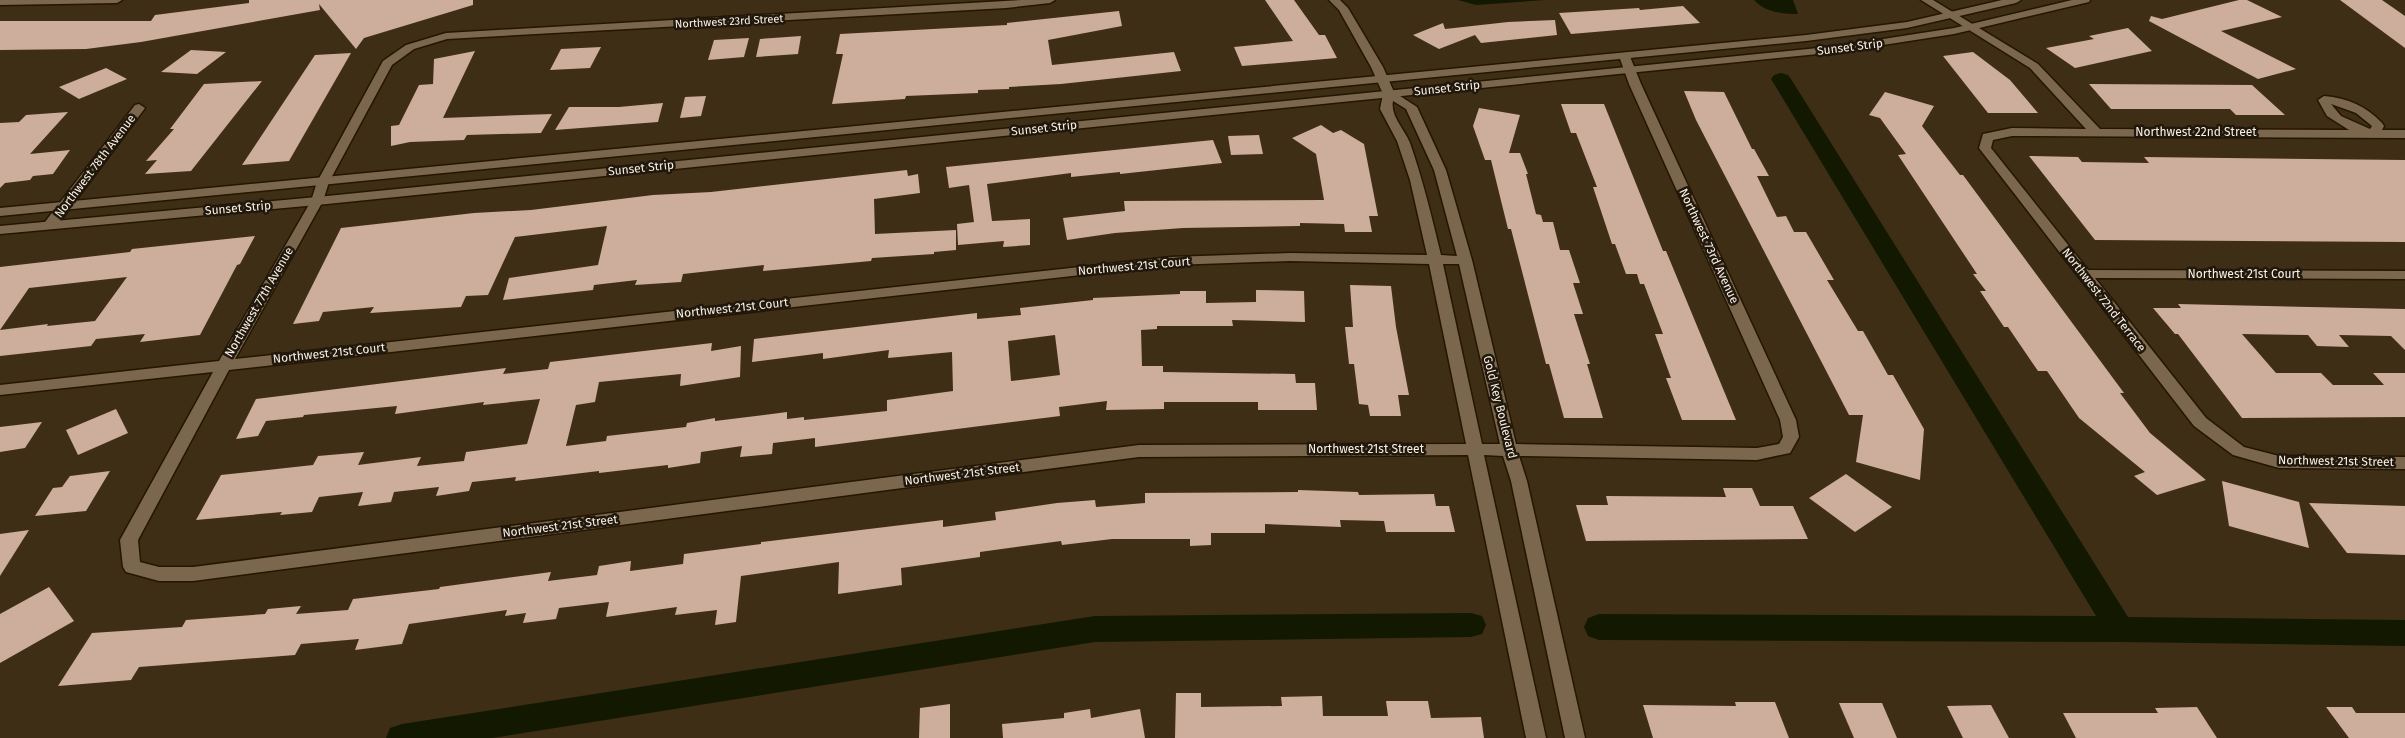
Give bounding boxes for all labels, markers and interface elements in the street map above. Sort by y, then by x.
street label: Northwest 23rd Street [674,12,784,31]
street label: Sunset Strip [1816,36,1884,58]
street label: Sunset Strip [1413,78,1481,98]
street label: Northwest 78th Avenue [52,112,138,220]
street label: Sunset Strip [1010,118,1078,138]
street label: Northwest 22nd Street [2135,125,2257,139]
street label: Sunset Strip [607,158,675,178]
street label: Northwest 73rd Avenue [1676,186,1742,306]
street label: Sunset Strip [204,198,272,218]
street label: Northwest 77th Avenue [222,245,296,359]
street label: Northwest 72nd Terrace [2059,245,2149,355]
street label: Northwest 21st Court [1077,254,1191,278]
street label: Northwest 21st Court [2188,267,2301,281]
street label: Northwest 21st Court [675,295,790,321]
street label: Northwest 21st Court [272,340,387,366]
street label: Gold Key Boulevard [1480,354,1520,460]
street label: Northwest 21st Street [1308,442,1425,456]
street label: Northwest 21st Street [2278,453,2395,469]
street label: Northwest 21st Street [904,460,1021,488]
street label: Northwest 21st Street [502,512,619,540]

